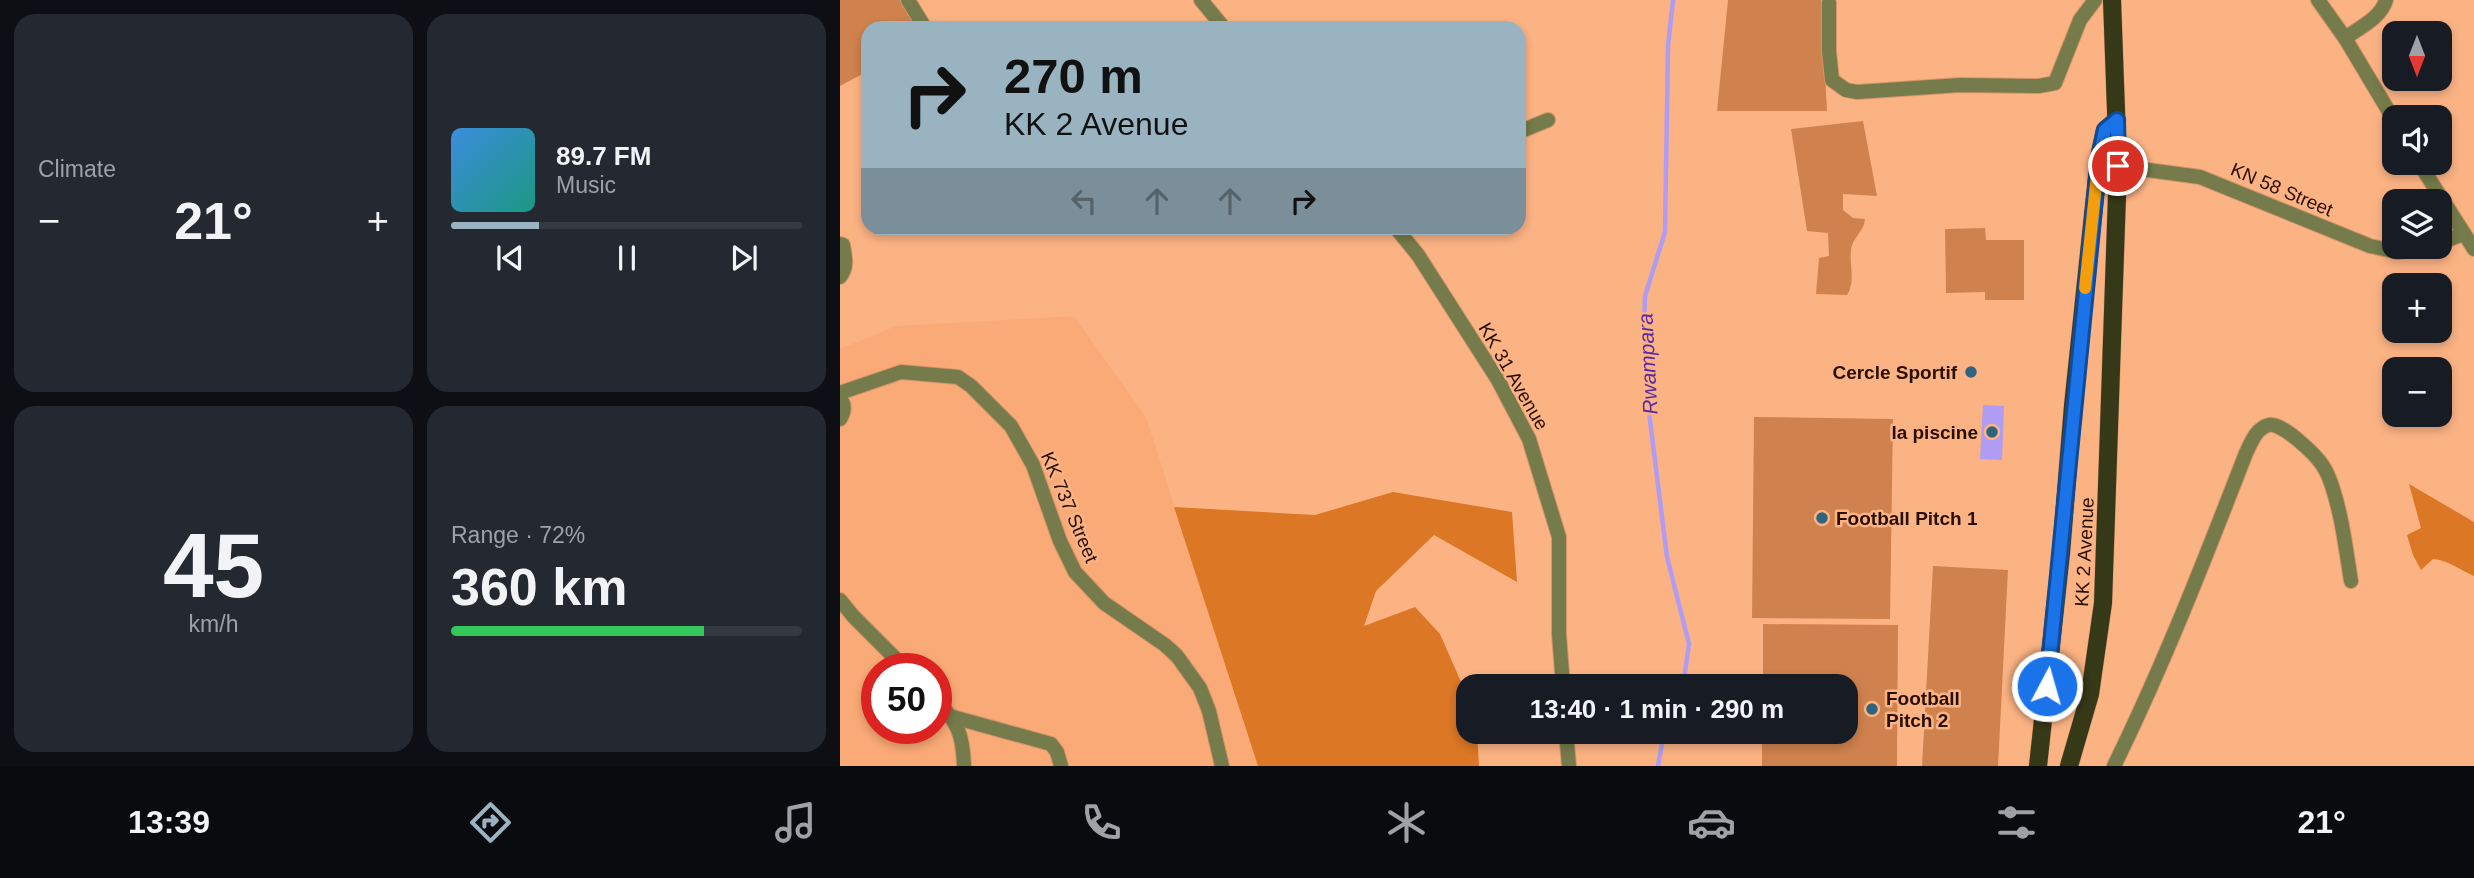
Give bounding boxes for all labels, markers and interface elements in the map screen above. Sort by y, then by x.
north arrow [2382,21,2452,91]
map controls [2382,21,2452,427]
icon: right [889,49,980,140]
text: 270 m [1004,49,1143,103]
button: sound [2382,105,2452,175]
text: KK 2 Avenue [1004,106,1188,142]
pin [2088,136,2148,196]
text: 89.7 FM [556,141,651,171]
icon: arrive [2099,147,2137,185]
text: Climate [38,156,116,182]
street label: KN 58 Street [2228,159,2337,221]
text: Music [556,172,616,198]
icon: left [1065,182,1103,220]
icon: ahead [1138,182,1176,220]
icon: ahead [1211,182,1249,220]
icon: right [1284,182,1322,220]
button: layers [2382,189,2452,259]
text: 21° [174,192,253,250]
text: − [38,200,60,242]
text: + [367,200,389,242]
icon: previous [491,239,529,277]
icon: pause [608,239,646,277]
icon: next [725,239,763,277]
button: + [2382,273,2452,343]
water label: Rwampara [1633,313,1662,415]
street label: KK 31 Avenue [1474,319,1553,434]
button: − [2382,357,2452,427]
place label: Cercle Sportif [1832,362,1958,383]
marker: Cercle Sportif [1963,364,1979,380]
place label: la piscine [1891,422,1978,443]
marker: la piscine [1984,424,2000,440]
street label: KK 737 Street [1037,449,1103,566]
street label: KK 2 Avenue [2071,497,2098,607]
place label: Football Pitch 1 [1836,508,1978,529]
marker: Football Pitch 1 [1814,510,1830,526]
text: 45 [163,515,264,616]
text: Range · 72% [451,522,585,548]
text: 360 km [451,558,627,616]
text: km/h [189,611,238,637]
position arrow [2010,649,2084,723]
speed limit sign: 50 [861,653,952,744]
place label: Football Pitch 2 [1886,688,1960,731]
text: 13:40 · 1 min · 290 m [1530,694,1784,724]
marker: Football Pitch 2 [1864,701,1880,717]
icon: directions [466,798,515,847]
icon: music [771,798,820,847]
icon: phone [1077,798,1126,847]
icon: climate [1382,798,1431,847]
icon: car [1687,798,1736,847]
icon: filters [1992,798,2041,847]
text: 13:39 [128,804,210,840]
text: 21° [2297,804,2346,840]

